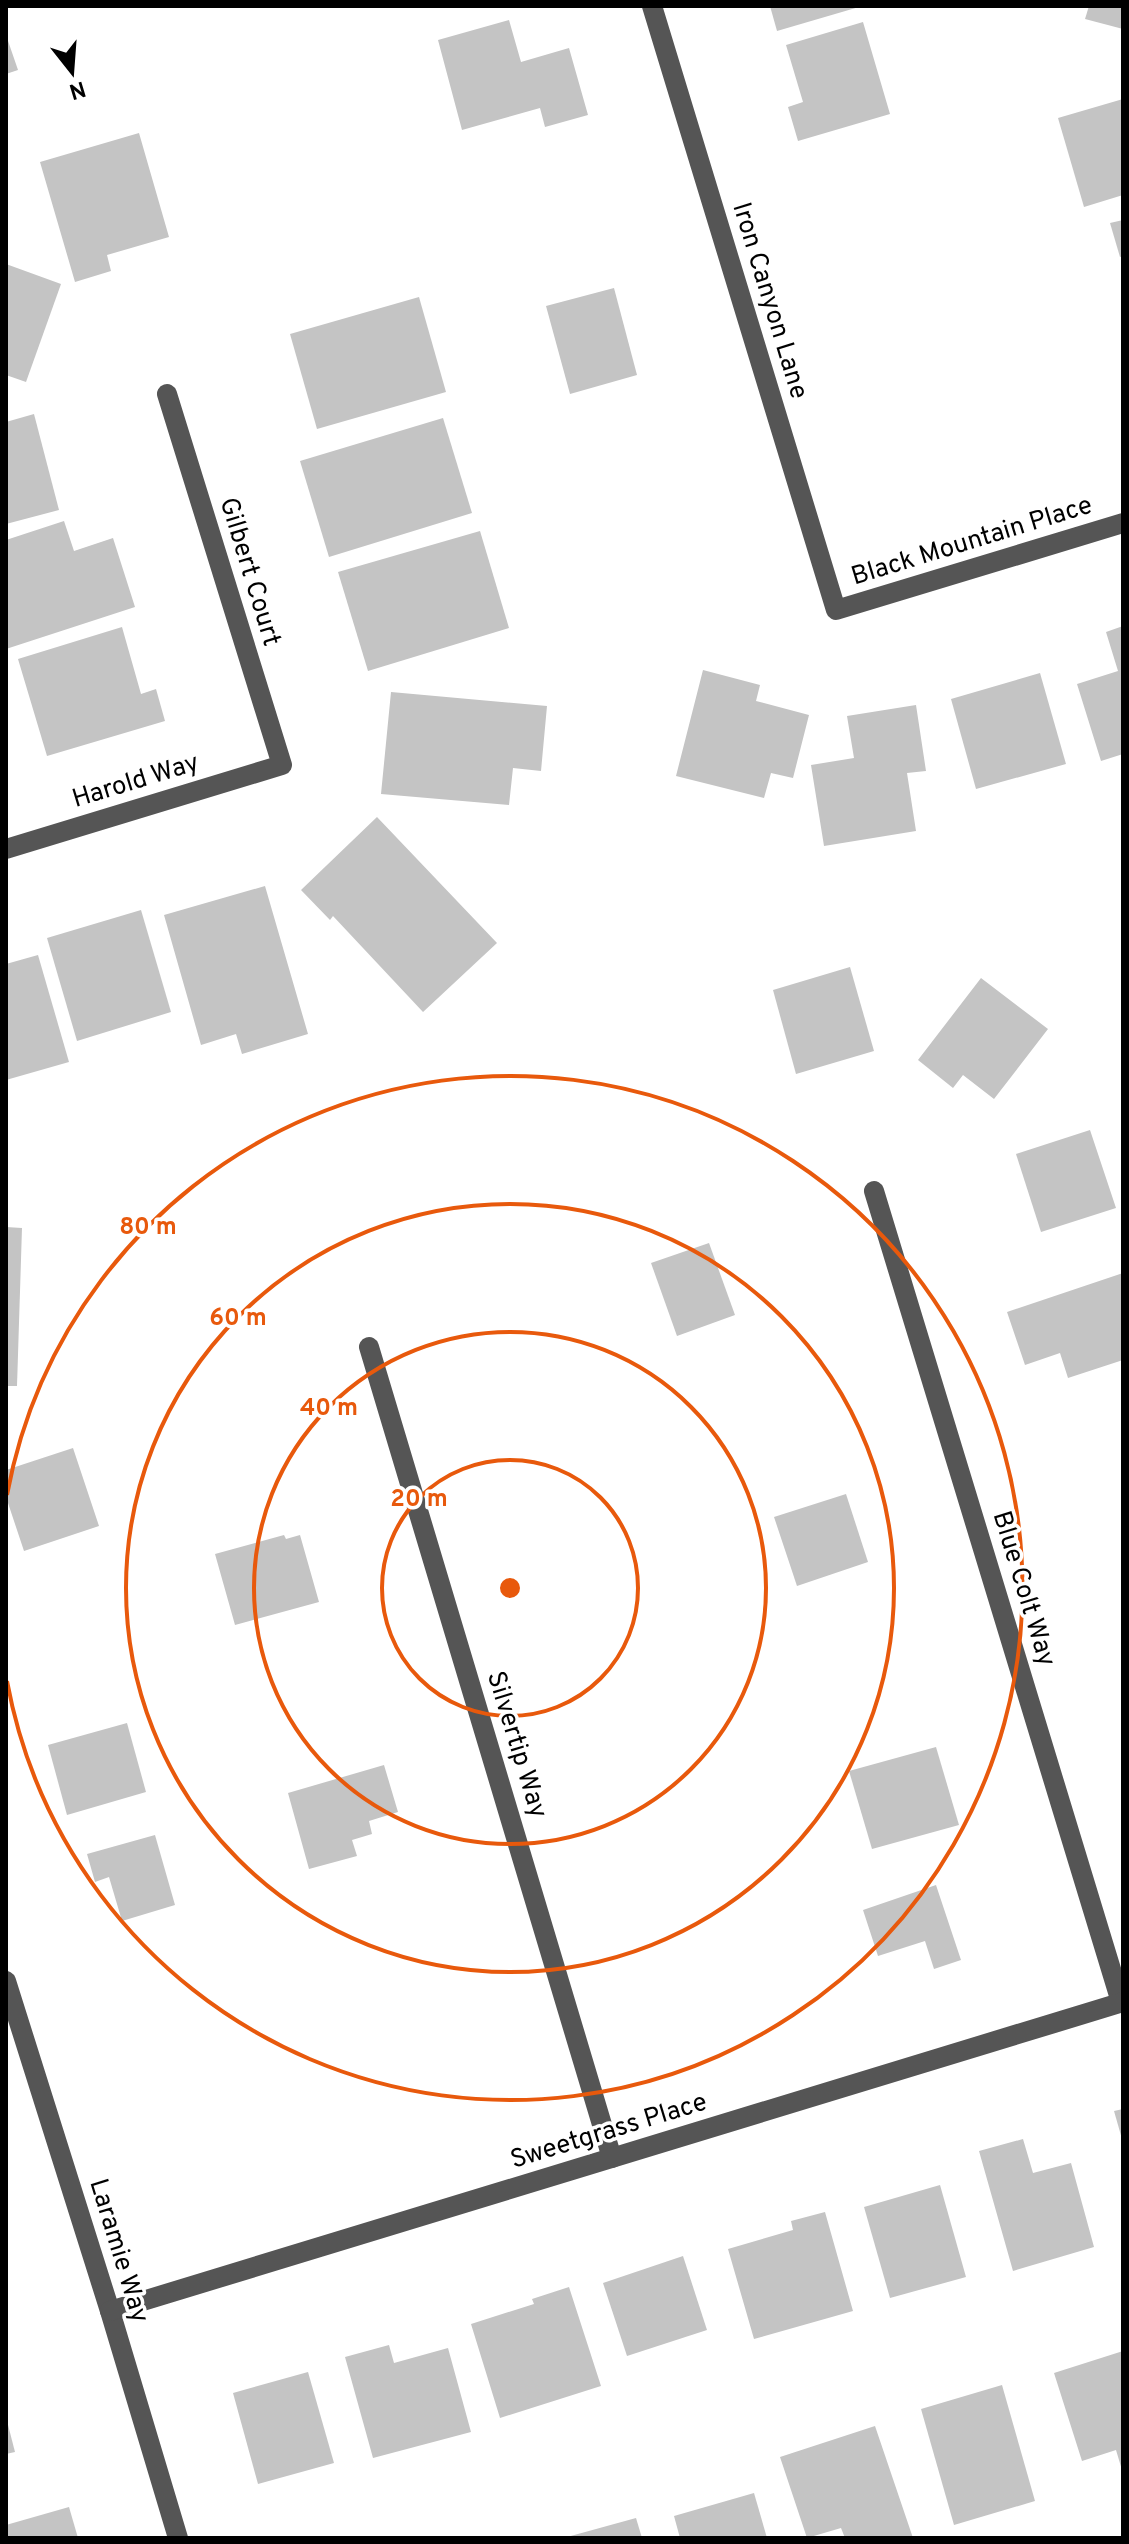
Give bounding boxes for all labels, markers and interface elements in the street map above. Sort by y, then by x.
north arrow [32,32,112,112]
text: N [66,74,89,104]
street label: Iron Canyon Lane [723,199,815,403]
street label: Black Mountain Place [847,490,1097,594]
street label: Gilbert Court [211,494,287,650]
street label: Harold Way [69,747,203,817]
text: 80 m [119,1213,177,1243]
text: 60 m [209,1304,267,1334]
text: 40 m [300,1394,358,1424]
text: 20 m [390,1485,448,1515]
street label: Blue Colt Way [984,1507,1062,1671]
centre of rings [496,1574,524,1602]
street label: Silvertip Way [478,1668,554,1822]
street label: Sweetgrass Place [507,2086,711,2178]
street label: Laramie Way [80,2175,156,2327]

